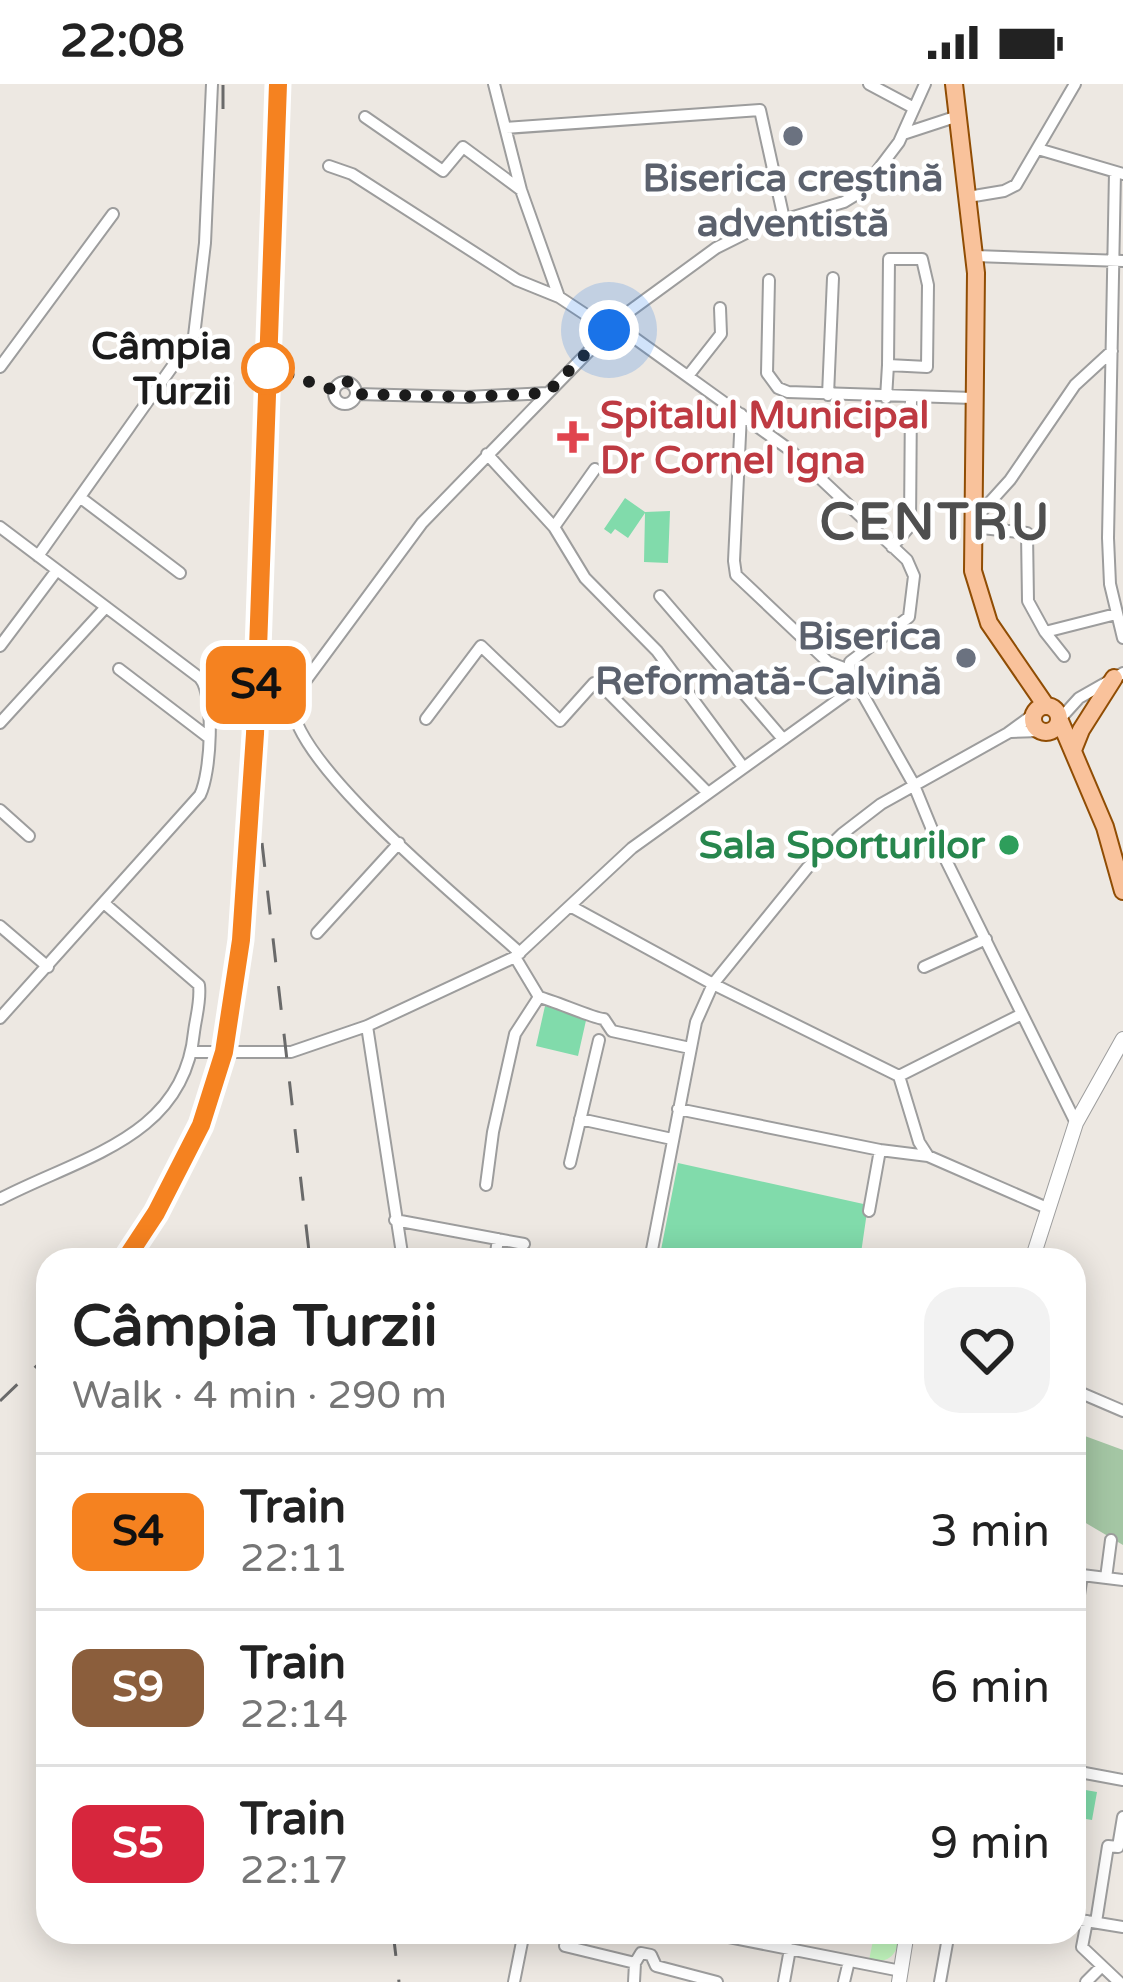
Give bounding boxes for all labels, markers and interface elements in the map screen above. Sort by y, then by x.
text: 22:08 [60,15,185,69]
marker: Biserica creștină adventistă [780,123,806,149]
place label: Biserica creștină adventistă [643,155,943,247]
your location [579,300,639,360]
place label: Câmpia Turzii [91,323,232,415]
marker: Câmpia Turzii [243,343,293,393]
place label: Spitalul Municipal Dr Cornel Igna [600,392,929,484]
marker: Spitalul Municipal Dr Cornel Igna [557,421,589,453]
district label: CENTRU [820,492,1052,554]
place label: Biserica Reformată-Calvină [595,613,942,705]
marker: Biserica Reformată-Calvină [953,645,979,671]
line badge: S4 [202,646,310,724]
text: S4 [230,659,282,710]
place label: Sala Sporturilor [699,822,986,869]
marker: Sala Sporturilor [996,832,1022,858]
button: heart [924,1287,1050,1413]
text: Câmpia Turzii [72,1293,438,1361]
text: Walk · 4 min · 290 m [72,1372,447,1419]
text: Train [240,1481,346,1535]
text: 3 min [930,1505,1050,1559]
text: S4 [112,1506,164,1557]
text: 22:11 [240,1535,348,1582]
text: Train [240,1637,346,1691]
text: 6 min [930,1661,1050,1715]
text: S9 [112,1662,164,1713]
text: 22:14 [240,1691,348,1738]
text: Train [240,1793,346,1847]
text: 9 min [930,1817,1050,1871]
text: S5 [112,1818,164,1869]
text: 22:17 [240,1847,348,1894]

